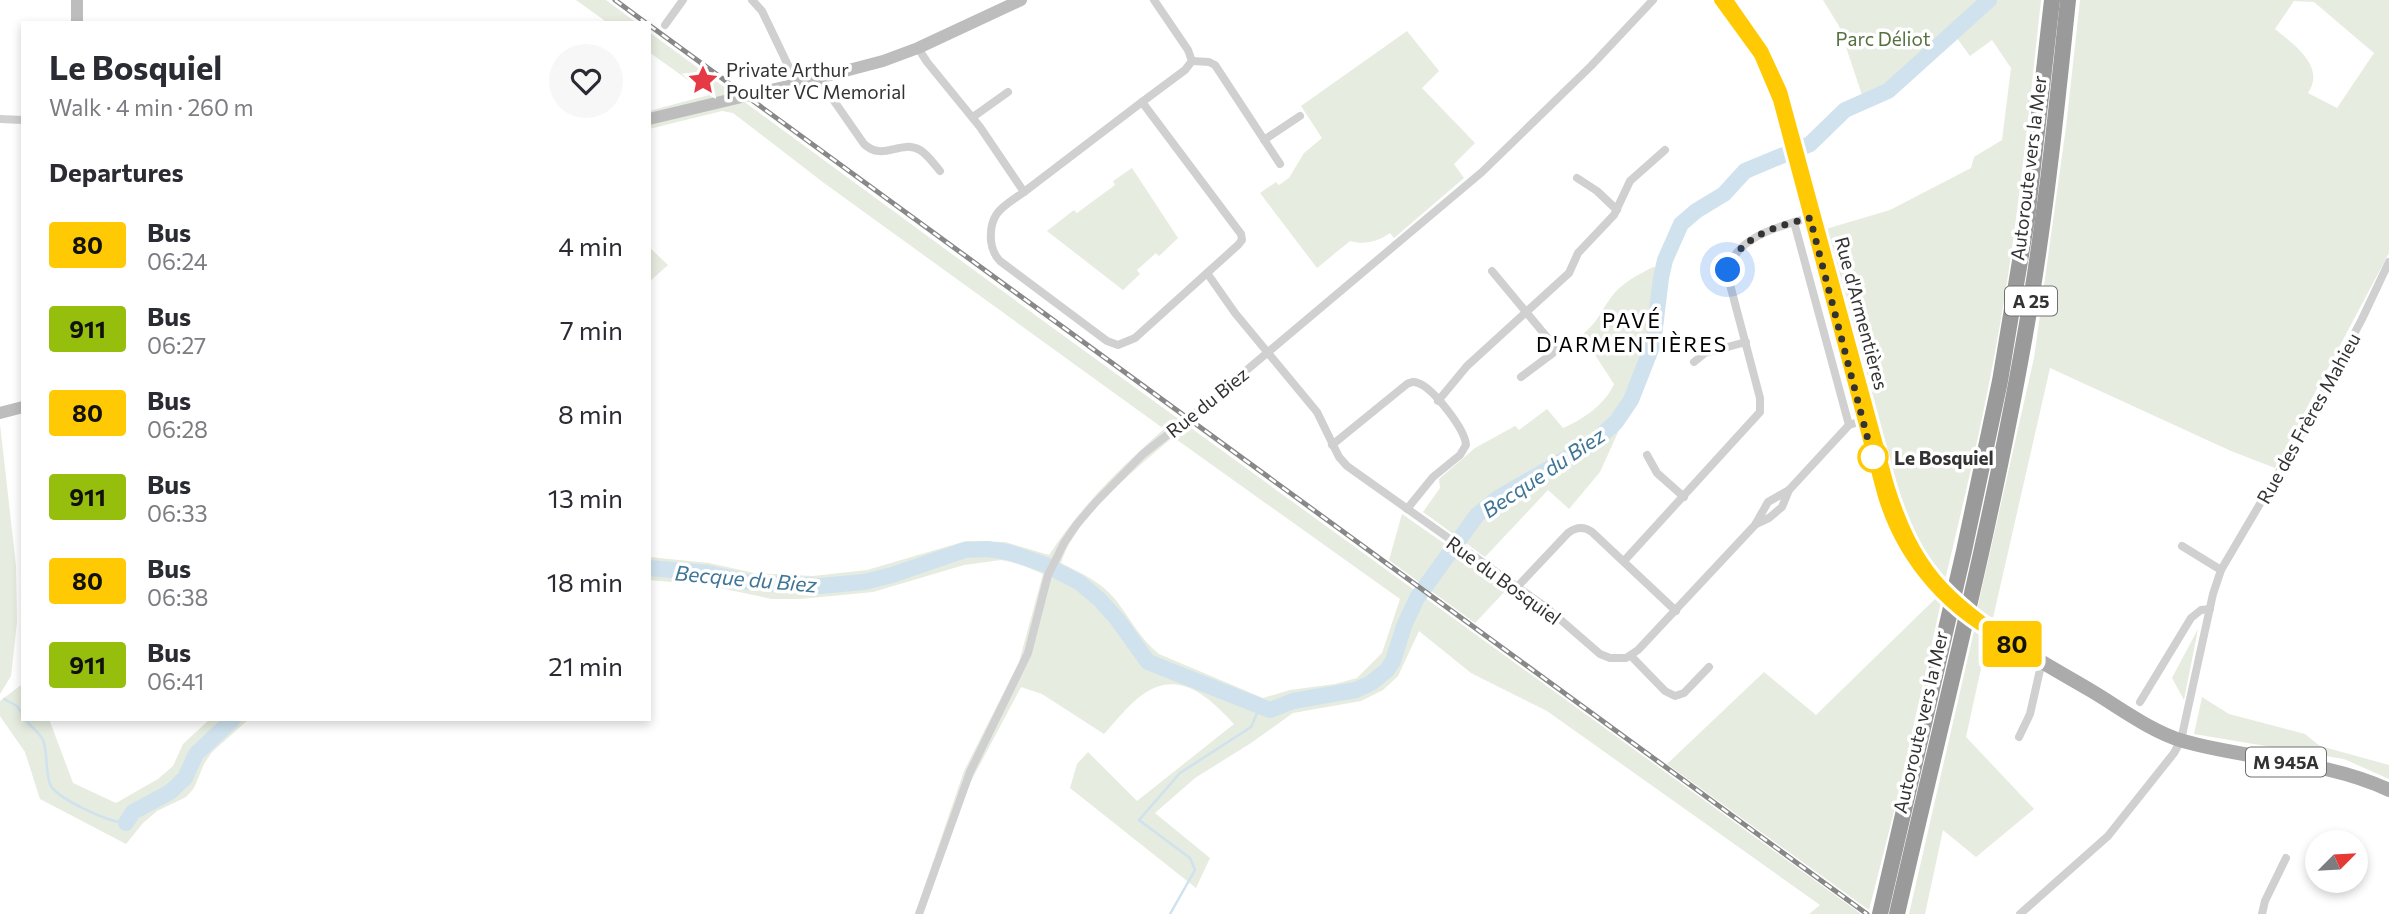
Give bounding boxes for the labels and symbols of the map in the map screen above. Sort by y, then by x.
park label: Parc Déliot [1836,27,1931,50]
place label: Private Arthur Poulter VC Memorial [726,58,906,103]
place icon: Private Arthur Poulter VC Memorial [686,63,720,97]
street label: Autoroute vers la Mer [2005,74,2051,262]
street label: Rue d'Armentières [1831,234,1893,392]
your location [1710,252,1745,287]
road number: A 25 [2005,286,2057,316]
district label: PAVÉ D'ARMENTIÈRES [1536,307,1728,356]
street label: Rue des Frères Mahieu [2251,328,2365,508]
street label: Rue du Biez [1161,362,1253,442]
water label: Becque du Biez [1477,421,1610,522]
marker: Le Bosquiel [1858,442,1888,472]
place label: Le Bosquiel [1894,446,1994,469]
street label: Rue du Bosquiel [1442,531,1566,629]
water label: Becque du Biez [674,559,819,597]
line badge: 80 [1980,621,2044,667]
street label: Autoroute vers la Mer [1888,628,1952,815]
road number: M 945A [2246,748,2326,776]
north arrow [2305,830,2368,892]

